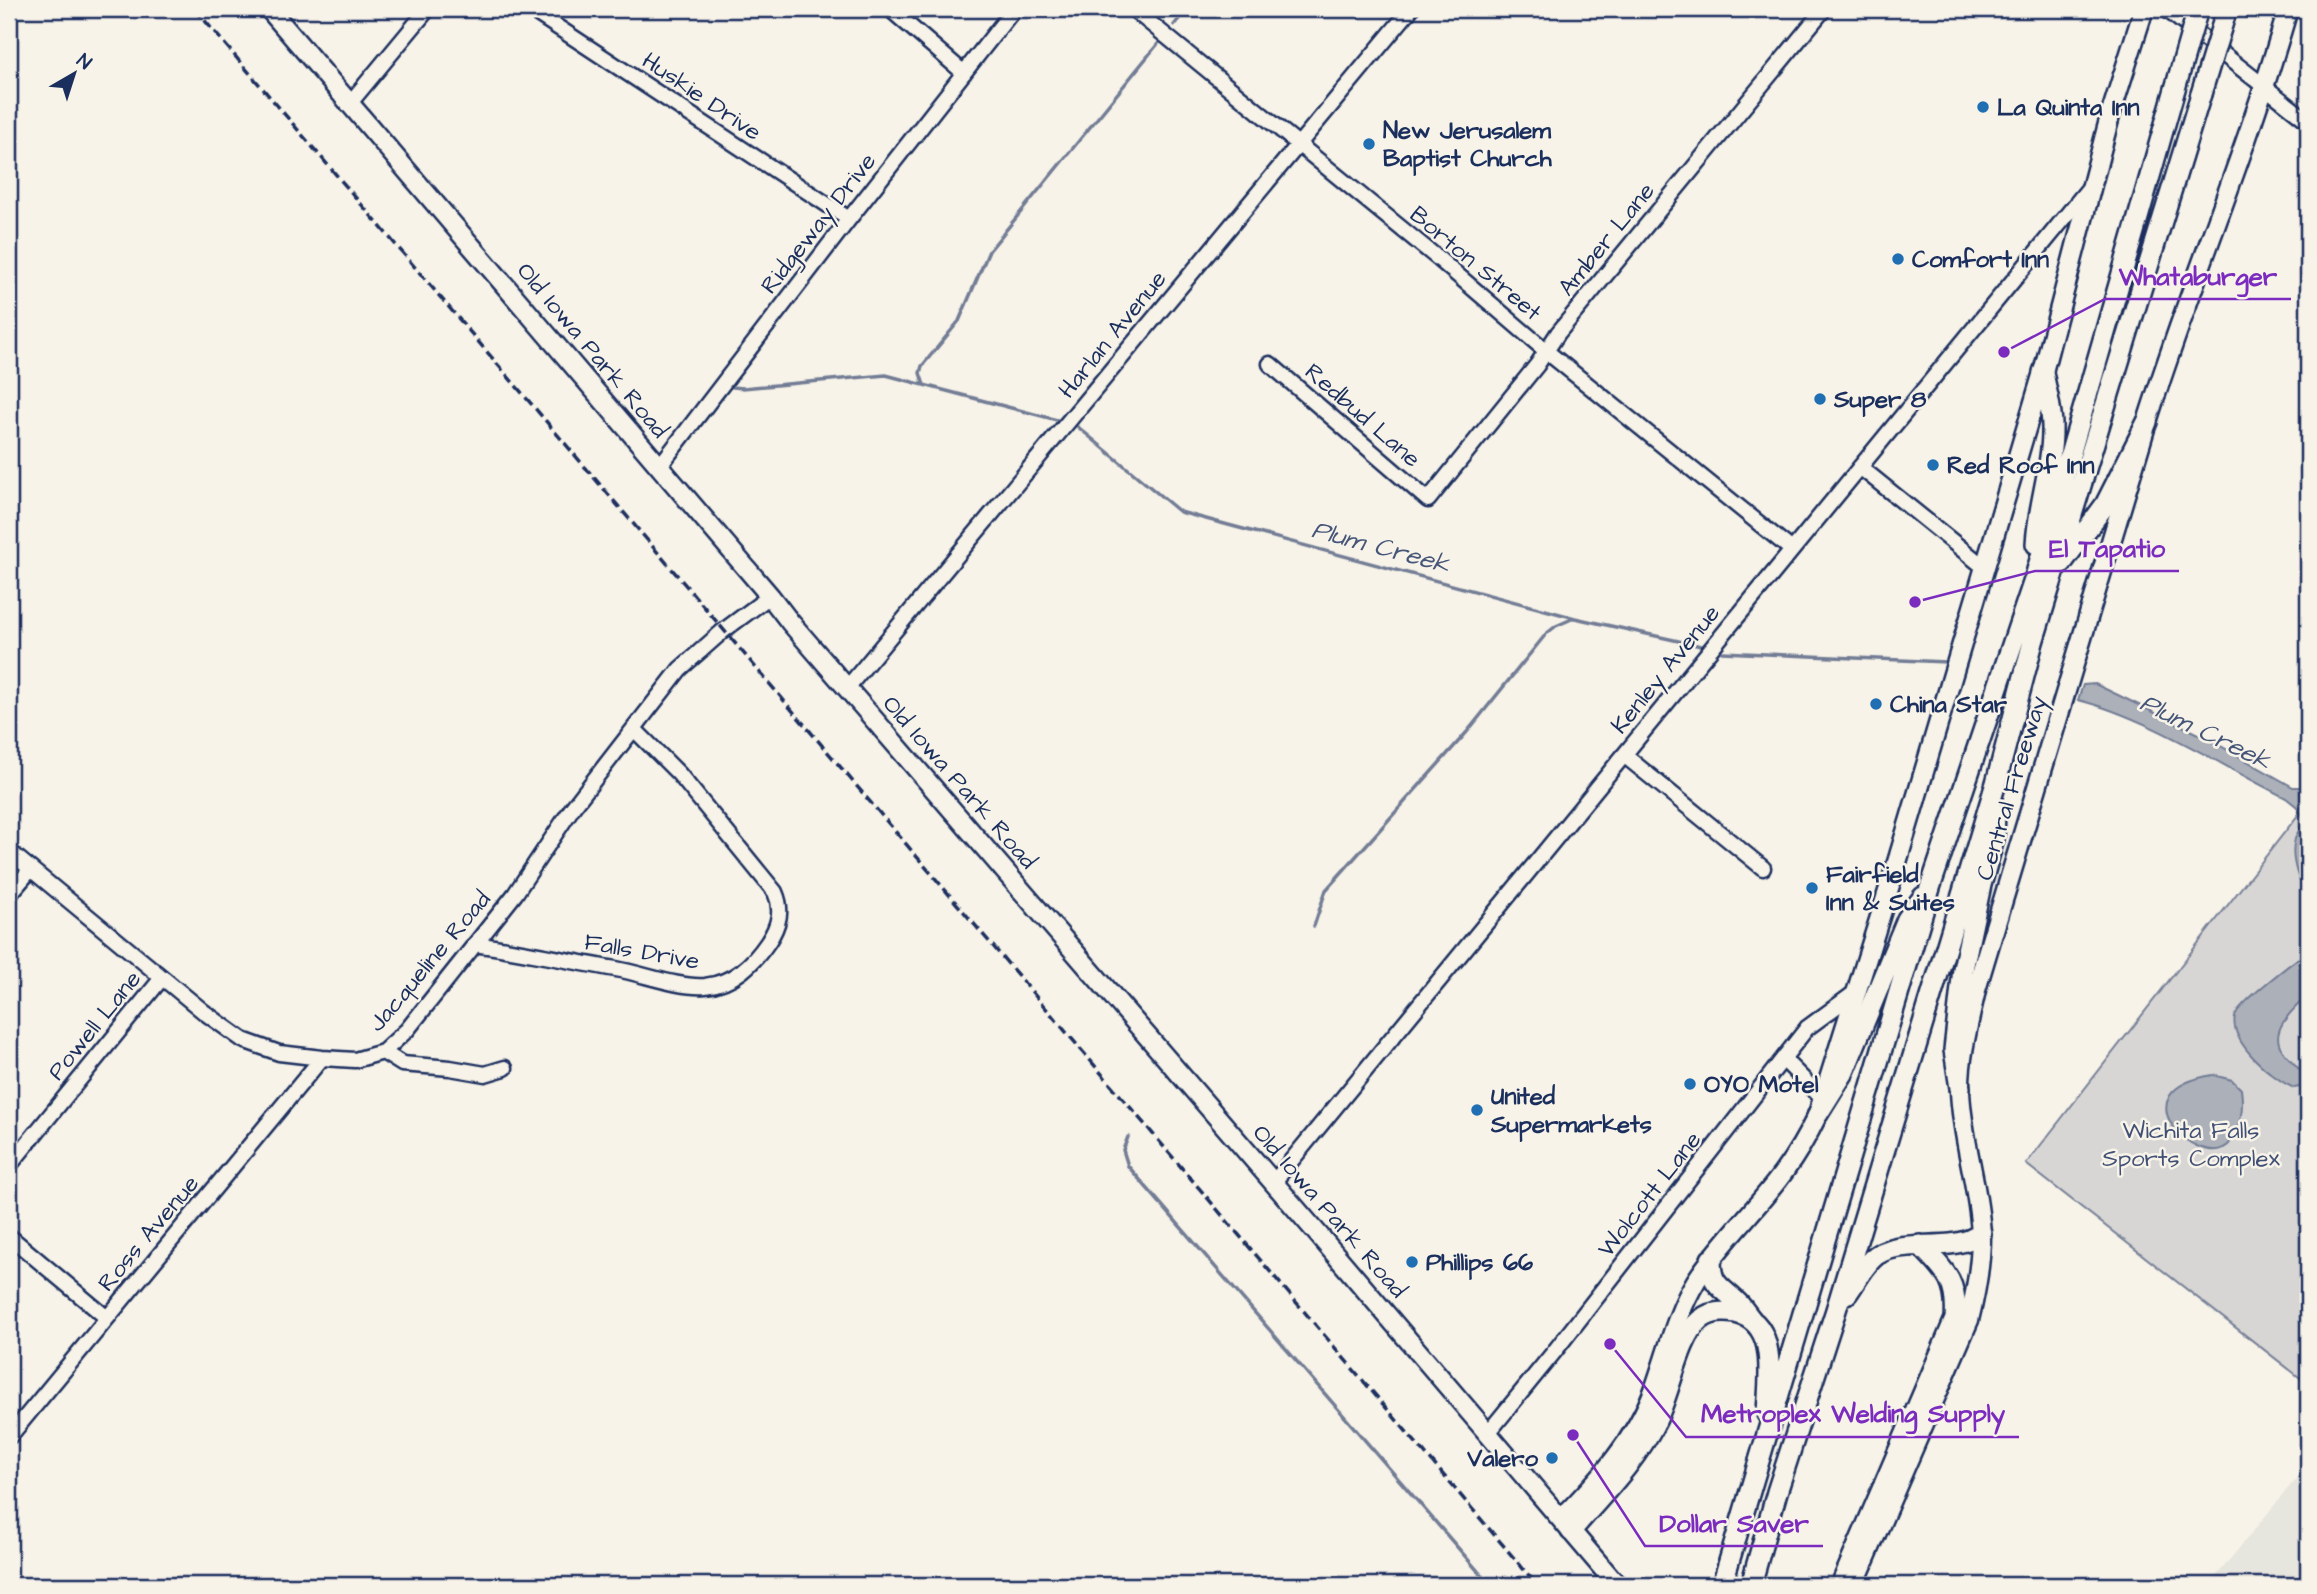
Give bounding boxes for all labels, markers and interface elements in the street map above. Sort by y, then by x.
north arrow [38,38,108,108]
street label: Huskie Drive [635,44,768,149]
text: N [71,48,97,76]
place label: La Quinta Inn [1997,91,2140,125]
marker: La Quinta Inn [1975,99,1991,115]
place label: New Jerusalem Baptist Church [1383,114,1553,176]
marker: New Jerusalem Baptist Church [1361,136,1377,152]
street label: Ridgeway Drive [753,146,886,302]
street label: Amber Lane [1550,176,1663,304]
street label: Borton Street [1402,198,1549,329]
place label: Comfort Inn [1912,243,2049,277]
marker: Comfort Inn [1890,251,1906,267]
callout: Whataburger [2105,252,2291,299]
street label: Old Iowa Park Road [508,255,676,446]
text: Whataburger [2118,259,2278,298]
street label: Harlan Avenue [1051,263,1175,406]
street label: Redbud Lane [1297,356,1428,476]
place label: Super 8 [1833,383,1927,417]
marker: Super 8 [1812,391,1828,407]
place label: Red Roof Inn [1947,449,2095,483]
marker: Red Roof Inn [1925,457,1941,473]
water label: Plum Creek [1308,511,1455,583]
callout: El Tapatio [2035,524,2179,571]
text: El Tapatio [2049,531,2165,567]
street label: Kenley Avenue [1603,598,1729,742]
water label: Plum Creek [2134,685,2278,780]
street label: Old Iowa Park Road [874,688,1044,877]
place label: China Star [1890,688,2008,722]
street label: Central Freeway [1968,692,2057,885]
marker: China Star [1868,696,1884,712]
place label: Fairfield Inn & Suites [1826,858,1955,920]
marker: Fairfield Inn & Suites [1804,880,1820,896]
street label: Jacqueline Road [361,884,499,1039]
street label: Falls Drive [582,925,702,979]
street label: Powell Lane [40,964,150,1088]
place label: OYO Motel [1704,1068,1819,1102]
marker: OYO Motel [1682,1076,1698,1092]
place label: United Supermarkets [1490,1080,1652,1142]
marker: United Supermarkets [1469,1102,1485,1118]
park label: Wichita Falls Sports Complex [2102,1114,2280,1176]
street label: Old Iowa Park Road [1244,1117,1414,1306]
street label: Wolcott Lane [1590,1125,1710,1265]
street label: Ross Avenue [90,1168,208,1299]
place label: Phillips 66 [1426,1246,1533,1280]
marker: Phillips 66 [1404,1254,1420,1270]
callout: Metroplex Welding Supply [1686,1390,2019,1437]
text: Metroplex Welding Supply [1701,1396,2006,1435]
place label: Valero [1466,1442,1538,1476]
marker: Valero [1544,1450,1560,1466]
callout: Dollar Saver [1645,1499,1823,1546]
text: Dollar Saver [1659,1506,1809,1542]

